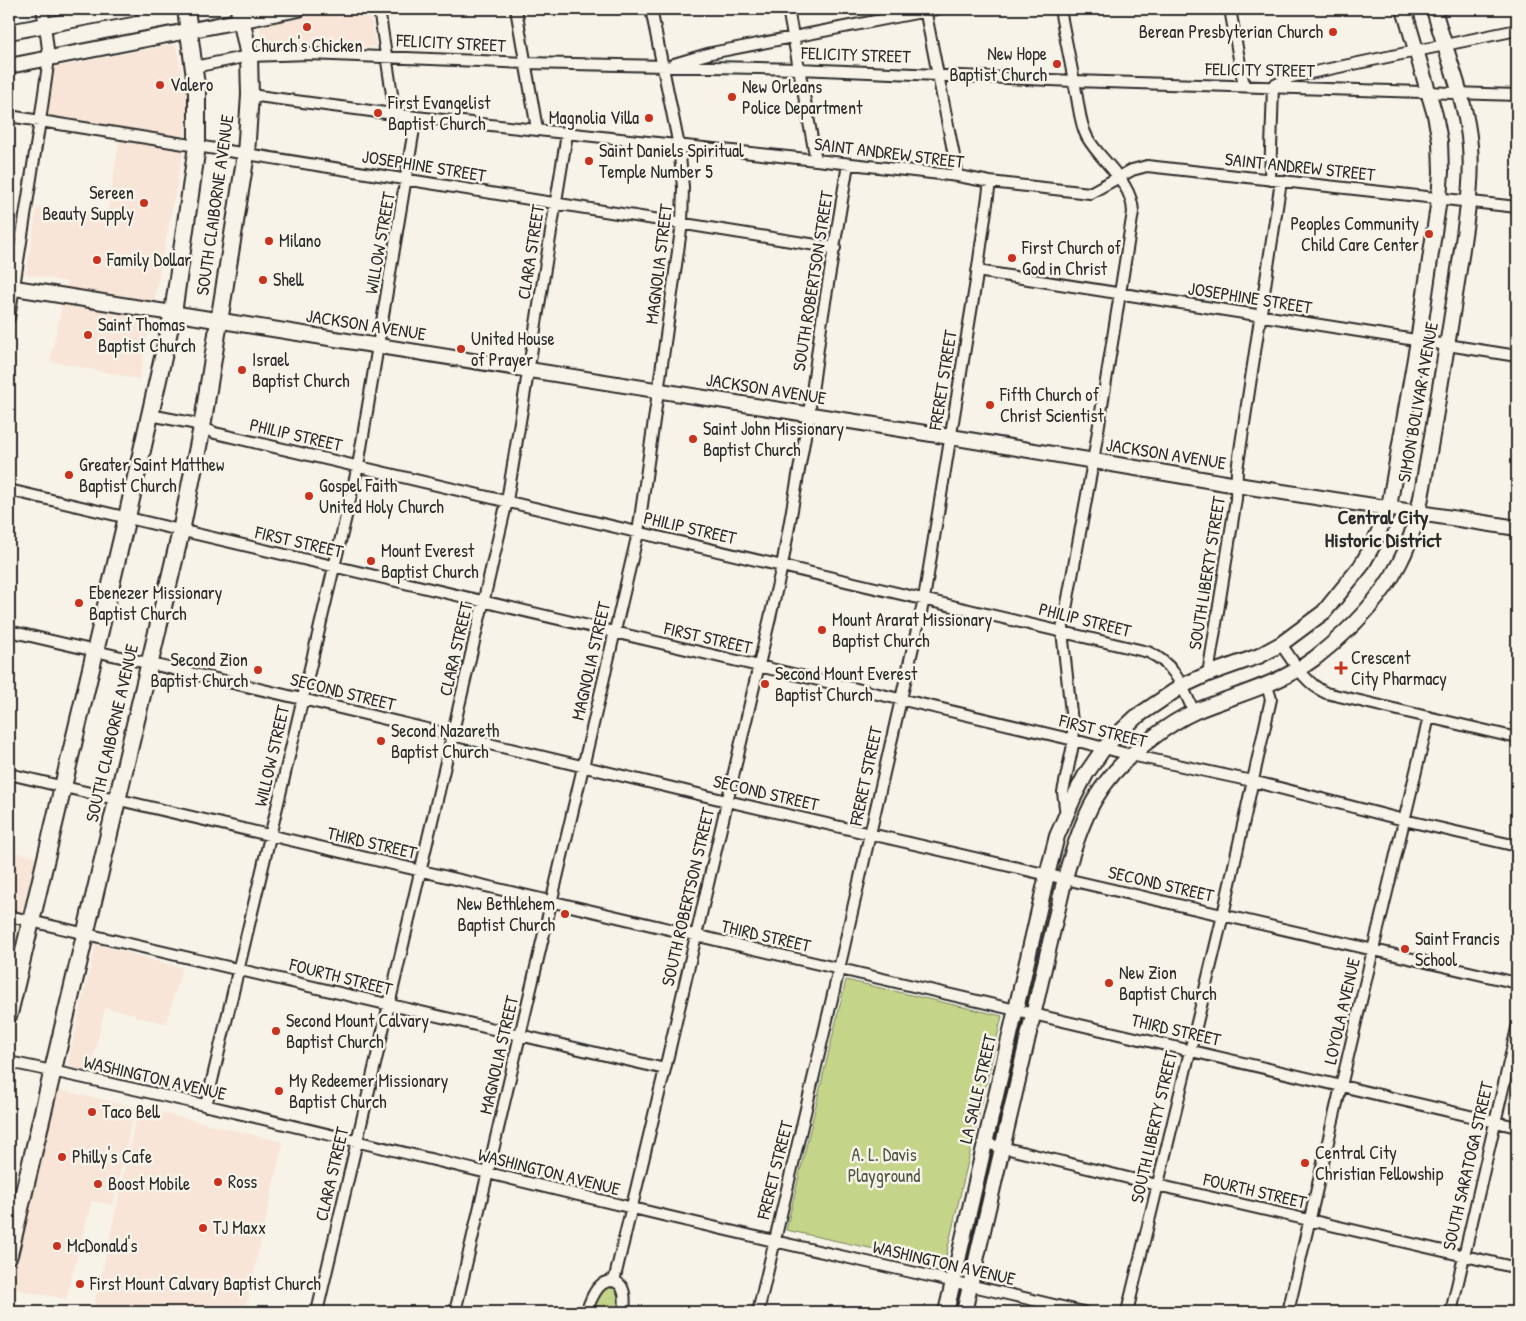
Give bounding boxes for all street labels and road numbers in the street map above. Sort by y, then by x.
street label: FELICITY STREET [395,27,507,58]
street label: FELICITY STREET [800,40,912,69]
street label: FELICITY STREET [1204,56,1316,83]
street label: SOUTH CLAIBORNE AVENUE [189,113,240,297]
street label: SAINT ANDREW STREET [813,131,966,174]
street label: JOSEPHINE STREET [360,143,488,188]
street label: SAINT ANDREW STREET [1224,146,1377,187]
street label: SOUTH ROBERTSON STREET [786,188,839,373]
street label: WILLOW STREET [358,189,401,296]
street label: CLARA STREET [511,202,550,301]
street label: MAGNOLIA STREET [639,202,678,325]
street label: JOSEPHINE STREET [1186,275,1314,320]
street label: JACKSON AVENUE [304,303,428,346]
street label: SIMON BOLIVAR AVENUE [1391,320,1444,484]
street label: FRERET STREET [922,328,963,433]
street label: JACKSON AVENUE [704,367,828,410]
street label: PHILIP STREET [247,412,345,457]
street label: JACKSON AVENUE [1104,432,1228,475]
street label: SOUTH LIBERTY STREET [1182,494,1231,651]
street label: PHILIP STREET [641,505,739,550]
street label: FIRST STREET [252,519,346,564]
street label: PHILIP STREET [1036,596,1134,643]
street label: CLARA STREET [433,599,479,698]
street label: MAGNOLIA STREET [565,599,616,723]
street label: FIRST STREET [661,615,755,660]
street label: SOUTH CLAIBORNE AVENUE [79,641,144,824]
street label: SECOND STREET [288,666,399,717]
street label: WILLOW STREET [248,702,295,809]
street label: FIRST STREET [1056,707,1150,754]
street label: FRERET STREET [843,723,888,829]
street label: SECOND STREET [711,768,822,817]
street label: SOUTH ROBERTSON STREET [655,805,720,988]
street label: THIRD STREET [325,820,420,865]
street label: SECOND STREET [1106,859,1217,908]
street label: THIRD STREET [719,913,814,958]
street label: FOURTH STREET [286,951,396,1001]
street label: LOYOLA AVENUE [1317,955,1366,1067]
street label: MAGNOLIA STREET [473,993,524,1117]
street label: THIRD STREET [1129,1007,1224,1052]
street label: LA SALLE STREET [953,1031,1002,1146]
street label: SOUTH LIBERTY STREET [1124,1048,1183,1205]
street label: WASHINGTON AVENUE [81,1049,229,1106]
street label: SOUTH SARATOGA STREET [1436,1079,1499,1253]
street label: FRERET STREET [750,1117,799,1223]
street label: CLARA STREET [309,1124,355,1223]
street label: WASHINGTON AVENUE [476,1142,623,1201]
street label: FOURTH STREET [1200,1166,1310,1215]
street label: WASHINGTON AVENUE [870,1234,1018,1291]

